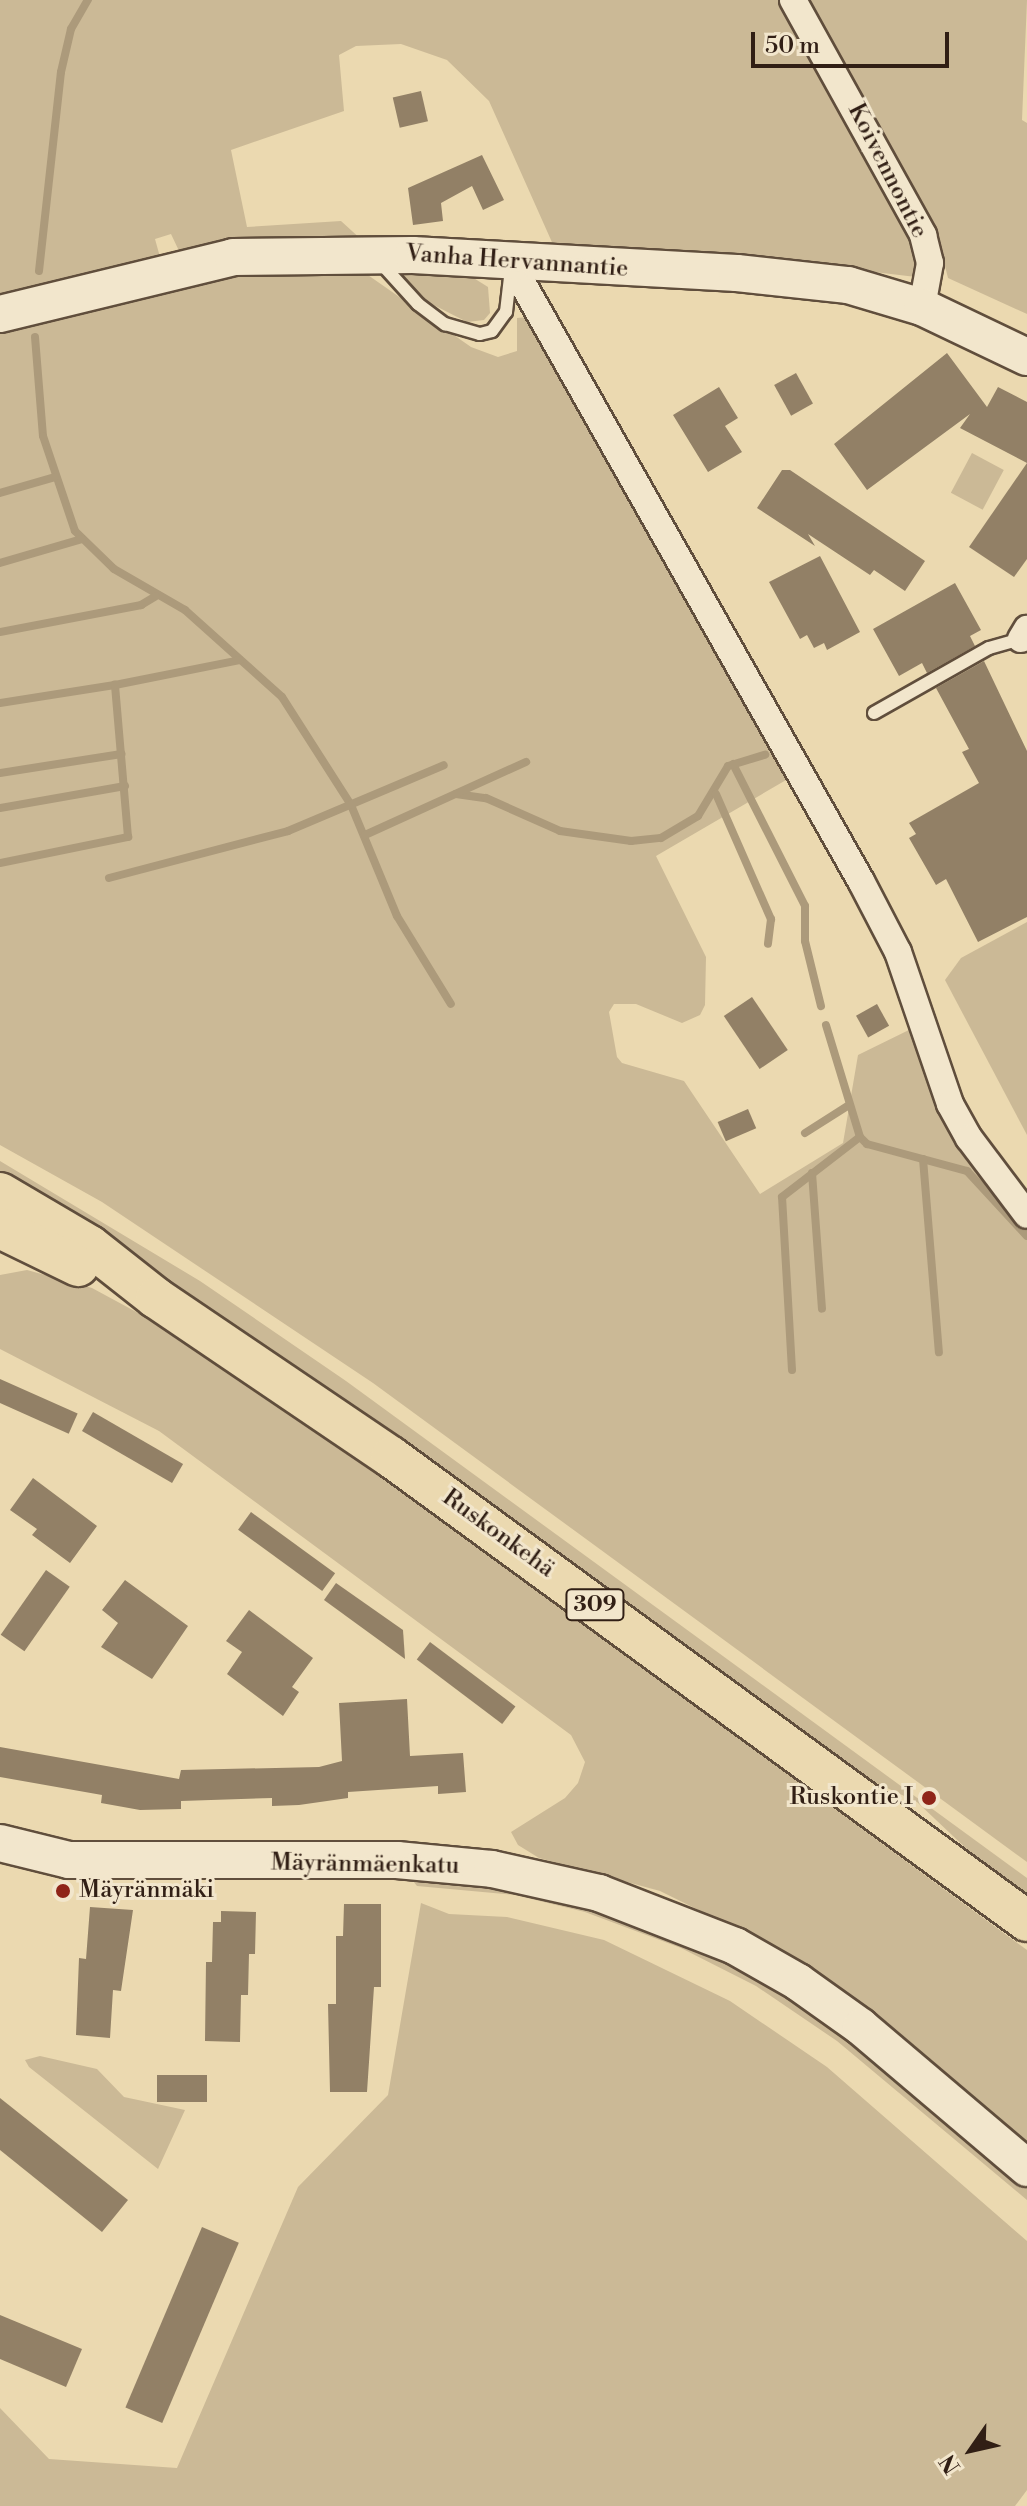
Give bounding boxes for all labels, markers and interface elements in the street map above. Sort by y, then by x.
scale bar [755,16,953,66]
text: 50 m [765,31,820,61]
street label: Koivennontie [841,99,933,243]
street label: Vanha Hervannantie [405,240,629,284]
street label: Ruskonkehä [436,1484,560,1584]
road number: 309 [565,1587,625,1623]
place label: Ruskontie I [790,1784,913,1812]
marker: Ruskontie I [920,1789,938,1807]
street label: Mäyränmäenkatu [270,1849,460,1881]
place label: Mäyränmäki [79,1877,214,1905]
marker: Mäyränmäki [54,1882,72,1900]
north arrow [931,2410,1011,2490]
text: N [935,2449,967,2478]

